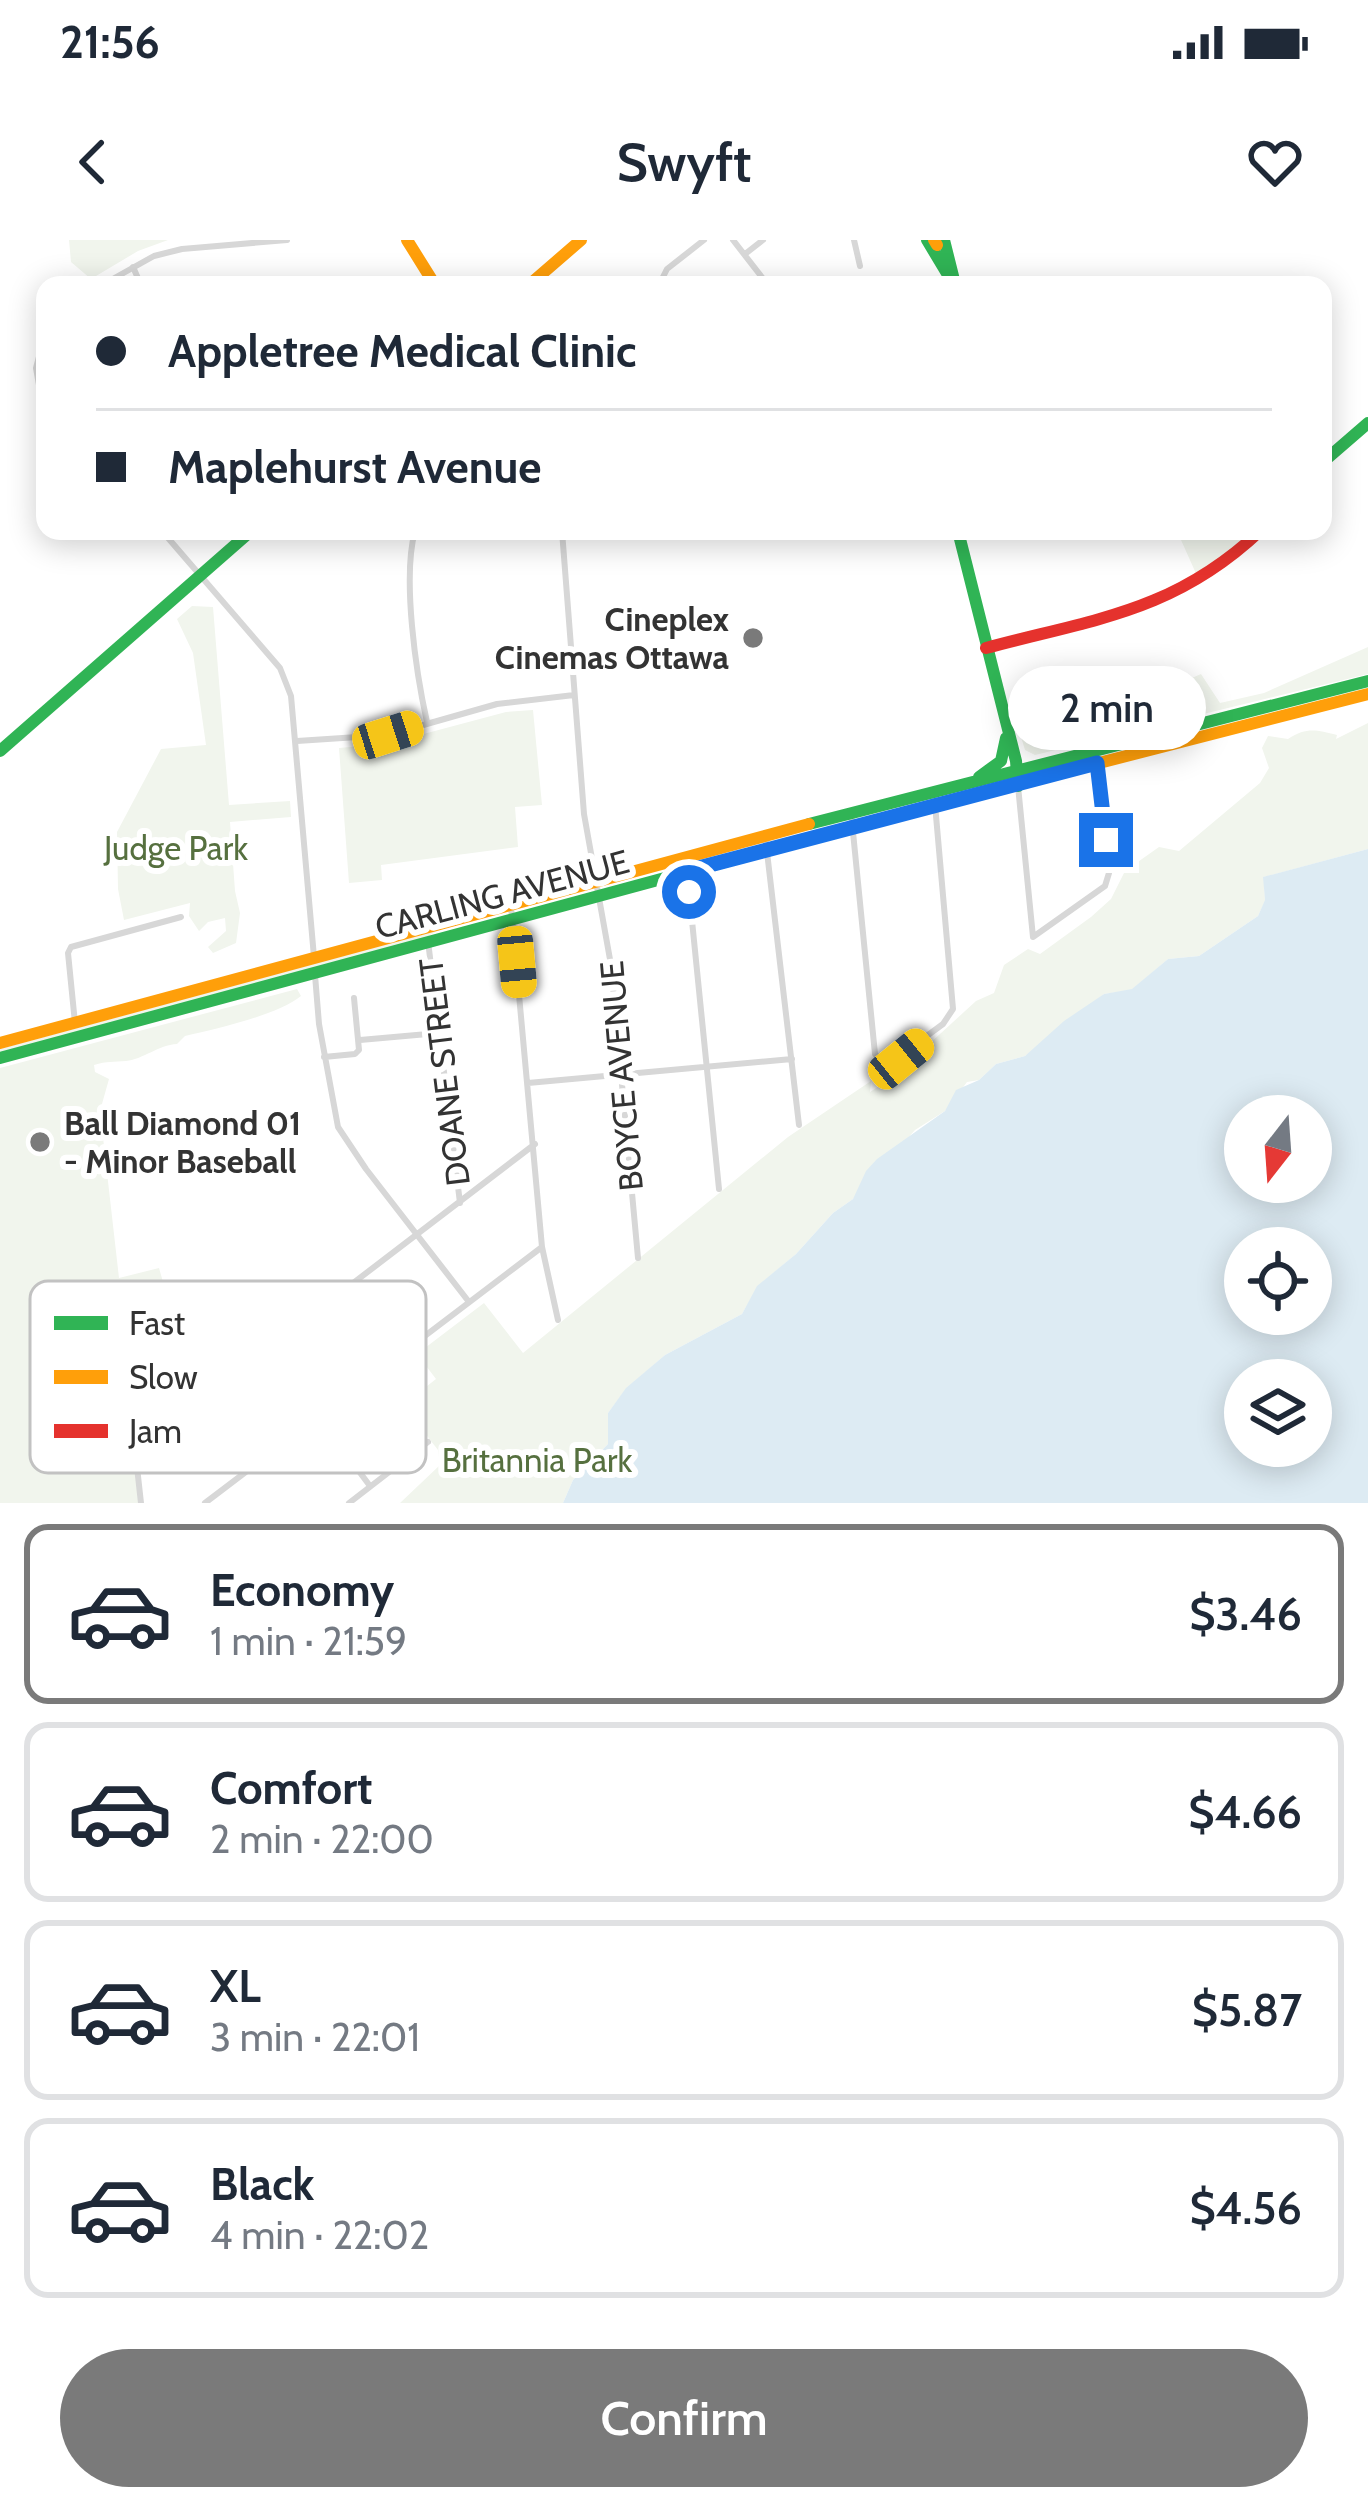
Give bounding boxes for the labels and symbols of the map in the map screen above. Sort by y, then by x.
place label: Cineplex Cinemas Ottawa [495,599,730,677]
marker: Cineplex Cinemas Ottawa [740,625,766,651]
callout: 2 min [1007,666,1205,750]
car [348,707,428,763]
route end [1079,813,1133,867]
park label: Judge Park [103,828,248,868]
street label: CARLING AVENUE [371,841,633,947]
route start [662,865,716,919]
car [496,925,538,999]
street label: DOANE STREET [410,955,478,1188]
street label: BOYCE AVENUE [591,959,651,1193]
car [862,1022,940,1096]
north arrow [1224,1095,1332,1203]
place label: Ball Diamond 01 - Minor Baseball [64,1103,301,1181]
marker: Ball Diamond 01 - Minor Baseball [27,1129,53,1155]
legend [30,1281,426,1473]
text: Fast [129,1303,185,1343]
text: Slow [129,1357,198,1397]
text: Jam [128,1411,182,1451]
park label: Britannia Park [442,1440,632,1480]

